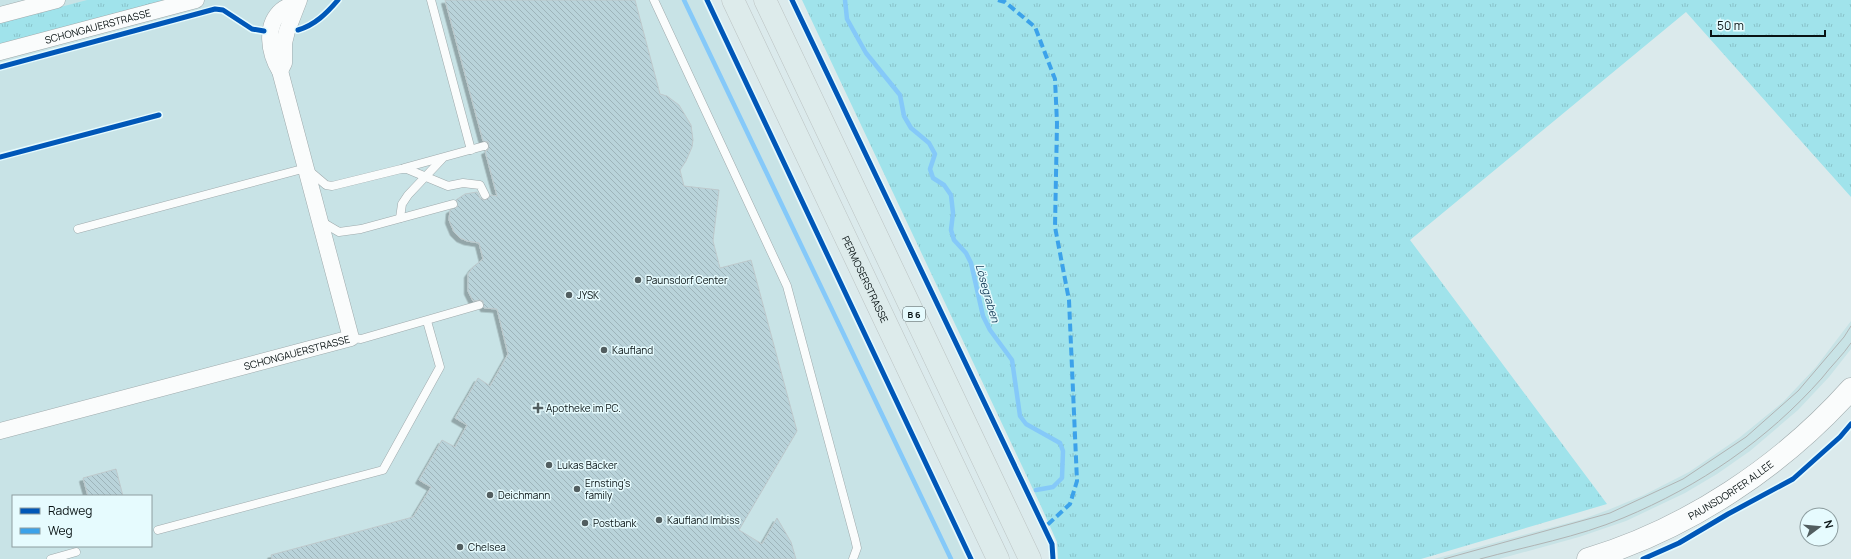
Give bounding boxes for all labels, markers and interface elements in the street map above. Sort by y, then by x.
street label: SCHONGAUERSTRASSE [43,5,152,47]
scale bar [1711,12,1825,38]
text: 50 m [1717,17,1744,34]
street label: PERMOSERSTRASSE [839,233,892,325]
water label: Lösegraben [973,262,1004,324]
place label: Paunsdorf Center [646,273,728,287]
marker: Paunsdorf Center [633,275,643,285]
place label: JYSK [577,288,599,302]
marker: JYSK [564,290,574,300]
road number: B 6 [903,307,925,321]
street label: SCHONGAUERSTRASSE [242,332,352,373]
place label: Kaufland [612,343,653,357]
marker: Kaufland [599,345,609,355]
place label: Apotheke im PC. [546,401,621,415]
marker: Apotheke im PC. [533,403,543,413]
street label: PAUNSDORFER ALLEE [1685,457,1776,523]
place label: Lukas Bäcker [557,458,618,472]
marker: Lukas Bäcker [544,460,554,470]
place label: Ernsting's family [585,476,630,502]
marker: Ernsting's family [572,484,582,494]
place label: Deichmann [498,488,550,502]
marker: Deichmann [485,490,495,500]
legend [12,495,152,547]
text: Radweg [48,502,92,519]
north arrow [1799,507,1839,547]
place label: Kaufland Imbiss [667,513,740,527]
marker: Kaufland Imbiss [654,515,664,525]
place label: Postbank [593,516,638,530]
marker: Postbank [580,518,590,528]
text: N [1821,518,1837,530]
text: Weg [48,522,73,539]
place label: Chelsea [468,540,506,554]
marker: Chelsea [455,542,465,552]

